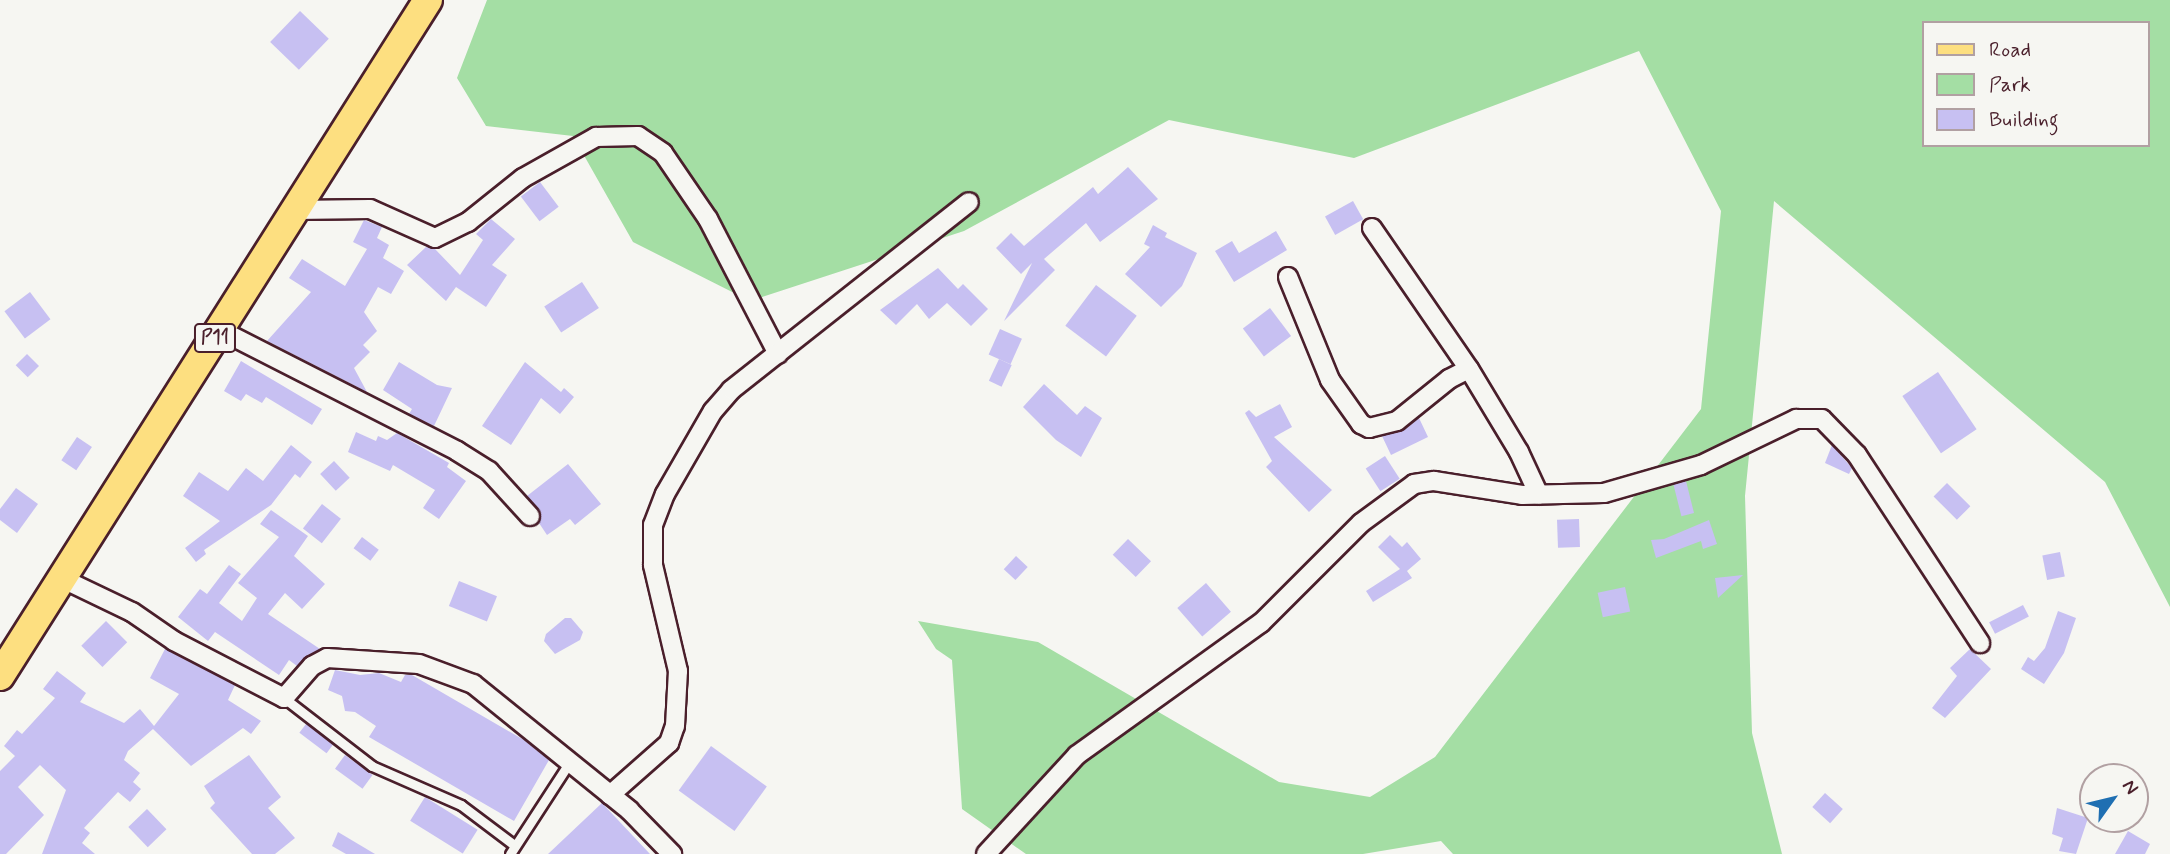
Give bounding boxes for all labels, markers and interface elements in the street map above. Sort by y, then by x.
legend [1922,21,2149,147]
text: Road [1989,36,2031,64]
text: Park [1989,71,2031,99]
text: Building [1989,106,2059,134]
road number: P11 [192,322,238,354]
north arrow [2079,763,2149,833]
text: N [2116,775,2144,799]

